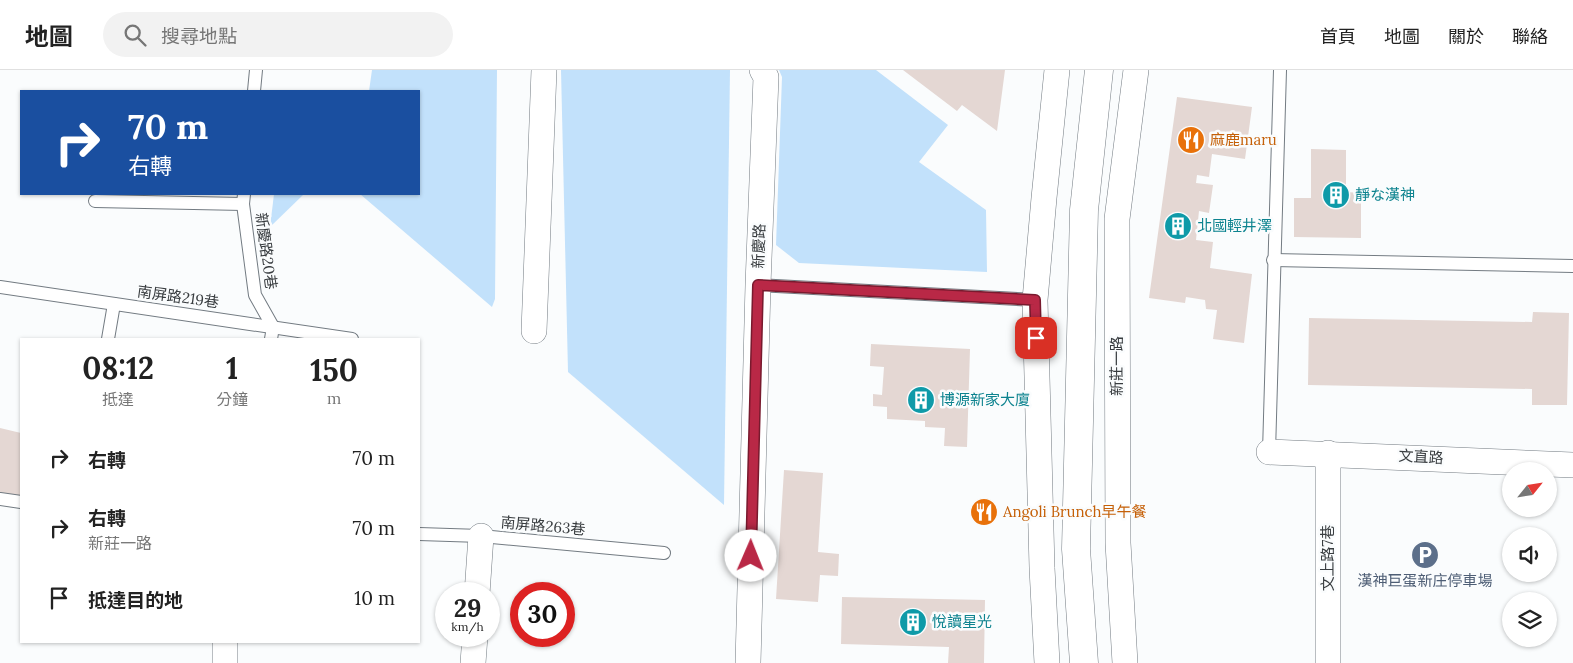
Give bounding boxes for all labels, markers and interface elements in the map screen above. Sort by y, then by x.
search box [103,12,453,57]
text: 地圖 [25,21,73,52]
icon: search [121,21,149,49]
text: 搜尋地點 [161,24,237,48]
text: 首頁 [1320,25,1356,48]
text: 地圖 [1384,25,1420,48]
text: 關於 [1448,25,1484,48]
text: 聯絡 [1512,25,1548,48]
text: 70 m [128,104,208,149]
icon: right [45,110,110,175]
restaurant icon: 麻鹿maru [1176,125,1206,155]
place label: 麻鹿maru [1210,130,1277,149]
text: 右轉 [128,152,172,180]
building icon: 靜な漢神 [1321,180,1351,210]
place label: 靜な漢神 [1355,185,1415,204]
street label: 新慶路20巷 [252,211,281,291]
building icon: 北國輕井澤 [1163,211,1193,241]
place label: 北國輕井澤 [1197,216,1272,235]
street label: 新慶路 [748,223,769,269]
street label: 南屏路219巷 [136,281,220,312]
pin [1015,317,1057,359]
icon: arrive [1022,324,1050,352]
street label: 新莊一路 [1107,336,1126,396]
text: 08:12 [82,349,154,387]
text: 1 [226,349,238,387]
text: 150 [310,351,358,389]
building icon: 博源新家大廈 [906,385,936,415]
text: m [327,388,341,408]
text: 抵達 [102,389,134,409]
text: 分鐘 [216,389,248,409]
place label: 博源新家大廈 [940,390,1030,409]
icon: right [45,444,73,472]
text: 70 m [352,446,395,470]
street label: 文直路 [1398,446,1444,467]
text: 右轉 [88,448,126,472]
north arrow [1502,462,1558,518]
map controls [1502,462,1557,647]
restaurant icon: Angoli Brunch早午餐 [969,497,999,527]
place label: Angoli Brunch早午餐 [1002,502,1146,521]
text: 右轉 [88,506,126,530]
street label: 南屏路263巷 [500,512,586,539]
icon: right [45,514,73,542]
text: 70 m [352,516,395,540]
street label: 文上路7巷 [1318,525,1337,591]
button: sound [1502,527,1557,582]
position arrow [724,529,776,581]
text: 新莊一路 [88,533,152,553]
parking icon: 漢神巨蛋新庄停車場 [1410,540,1440,570]
place label: 漢神巨蛋新庄停車場 [1357,571,1493,590]
speed limit sign: 30 [510,582,575,647]
icon: arrive [45,584,73,612]
text: 10 m [354,586,395,610]
text: 抵達目的地 [88,588,183,612]
text: 29 [454,592,481,624]
button: layers [1502,592,1557,647]
building icon: 悅讀星光 [898,607,928,637]
place label: 悅讀星光 [932,612,992,631]
text: km/h [451,619,484,634]

